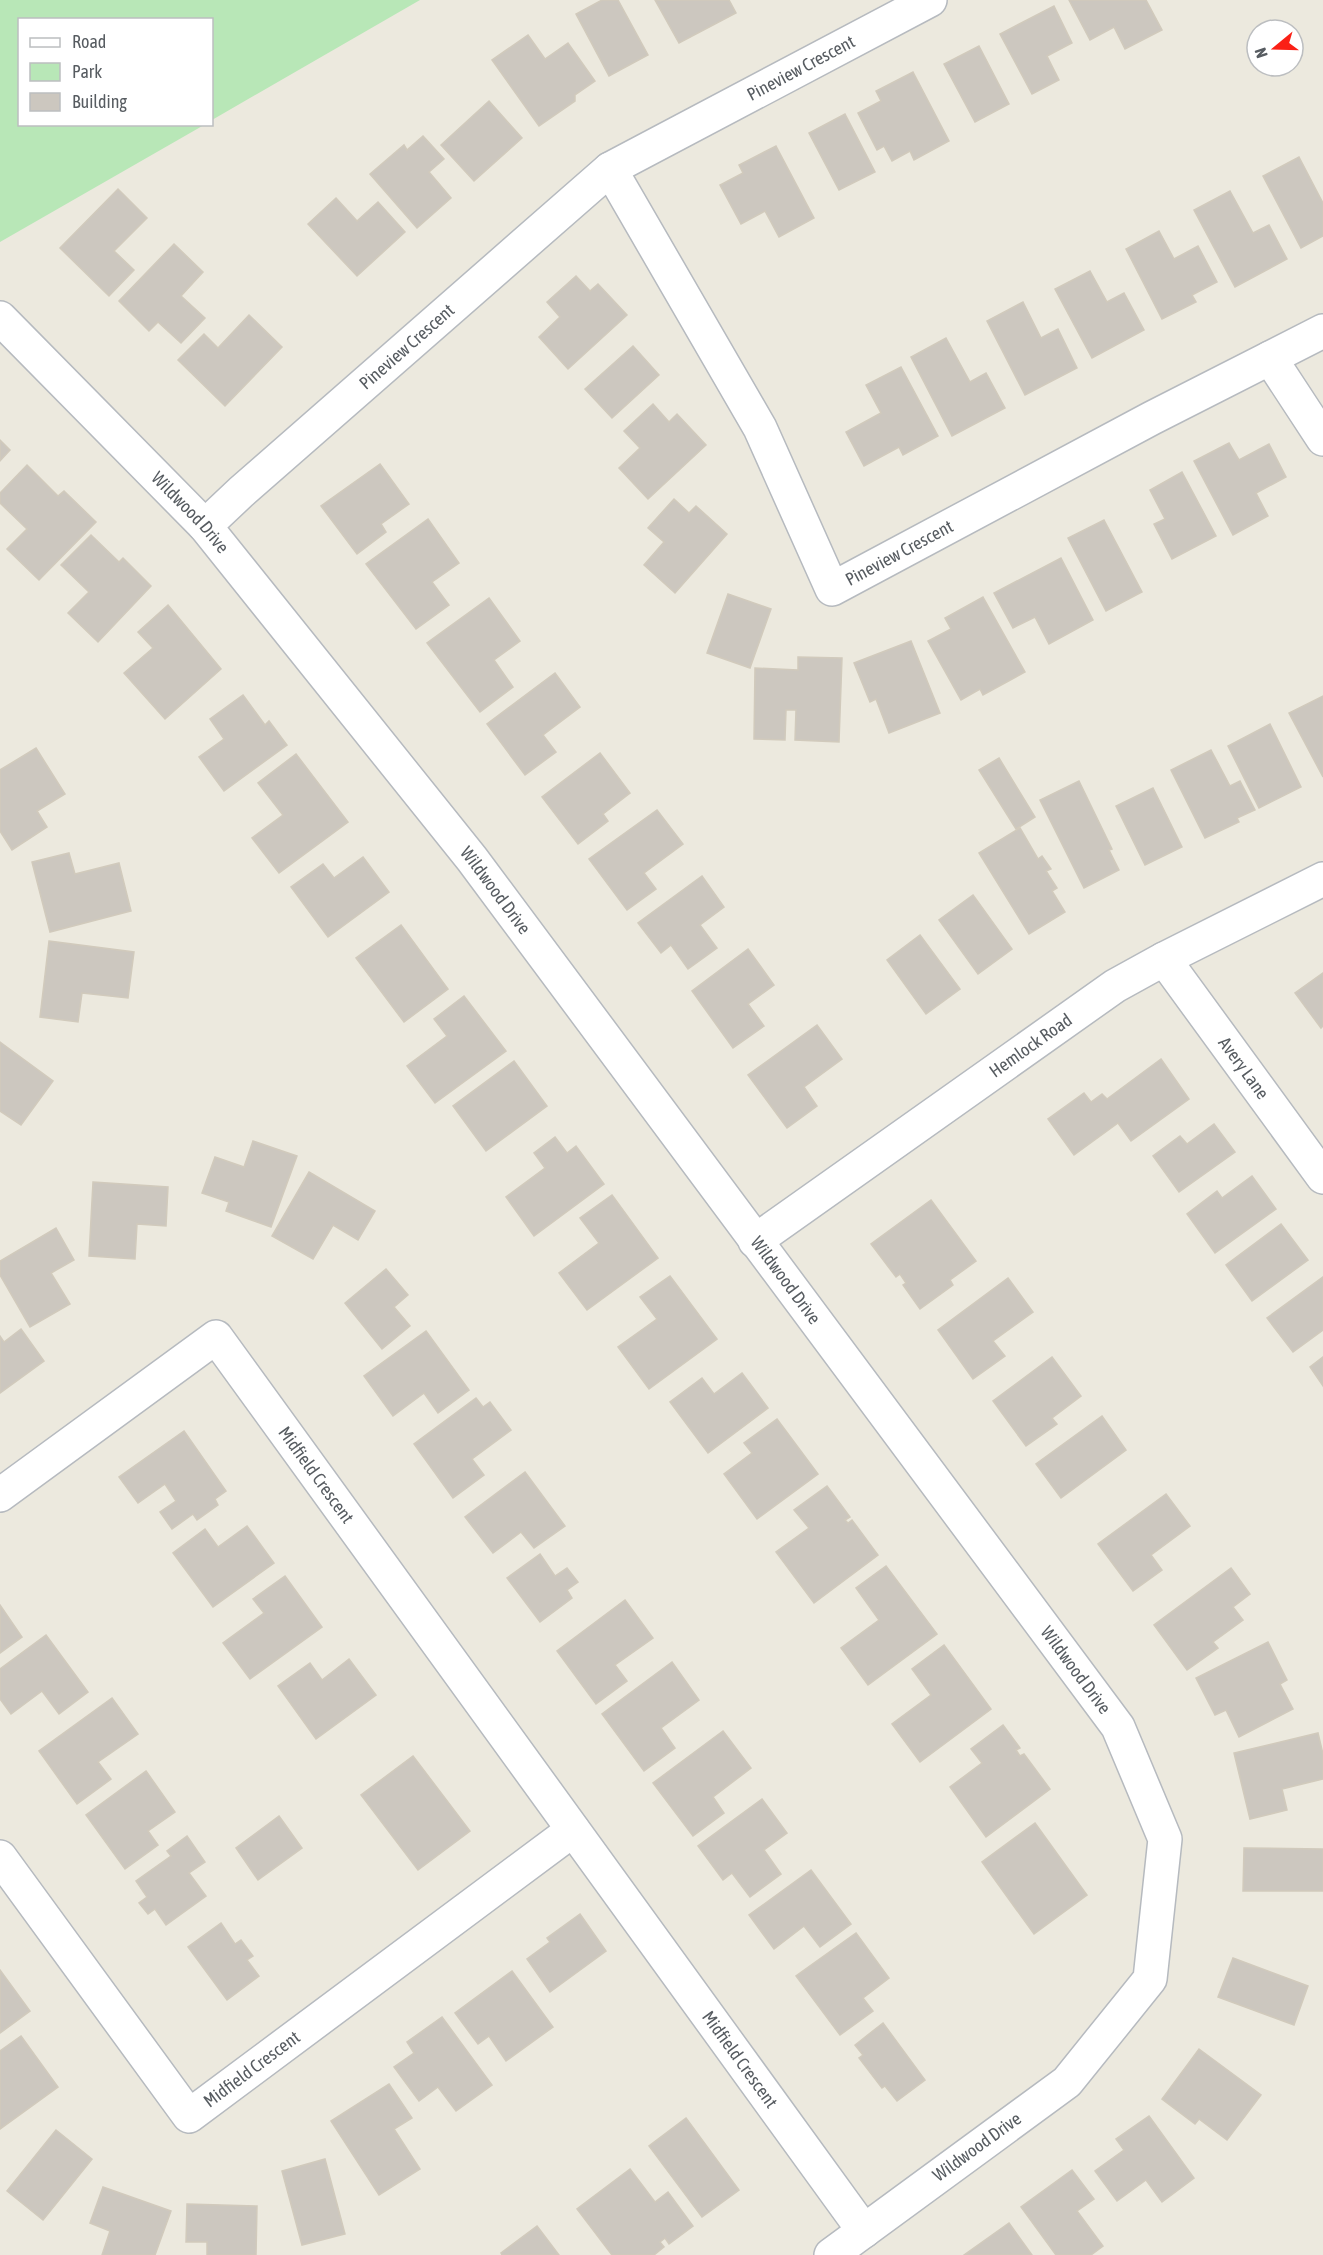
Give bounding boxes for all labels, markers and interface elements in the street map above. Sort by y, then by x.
legend [18,18,213,126]
north arrow [1245,18,1305,78]
text: Road [72,31,106,52]
street label: Pineview Crescent [743,31,858,105]
text: N [1251,45,1271,60]
text: Park [72,61,102,82]
text: Building [72,91,127,112]
street label: Pineview Crescent [355,299,458,393]
street label: Wildwood Drive [147,467,234,557]
street label: Pineview Crescent [842,515,956,590]
street label: Wildwood Drive [456,842,535,938]
street label: Hemlock Road [985,1009,1076,1082]
street label: Avery Lane [1214,1033,1274,1103]
street label: Wildwood Drive [746,1232,825,1328]
street label: Midfield Crescent [274,1422,358,1527]
street label: Wildwood Drive [1037,1622,1116,1718]
street label: Midfield Crescent [698,2007,782,2112]
street label: Midfield Crescent [199,2026,304,2111]
street label: Wildwood Drive [929,2108,1025,2186]

